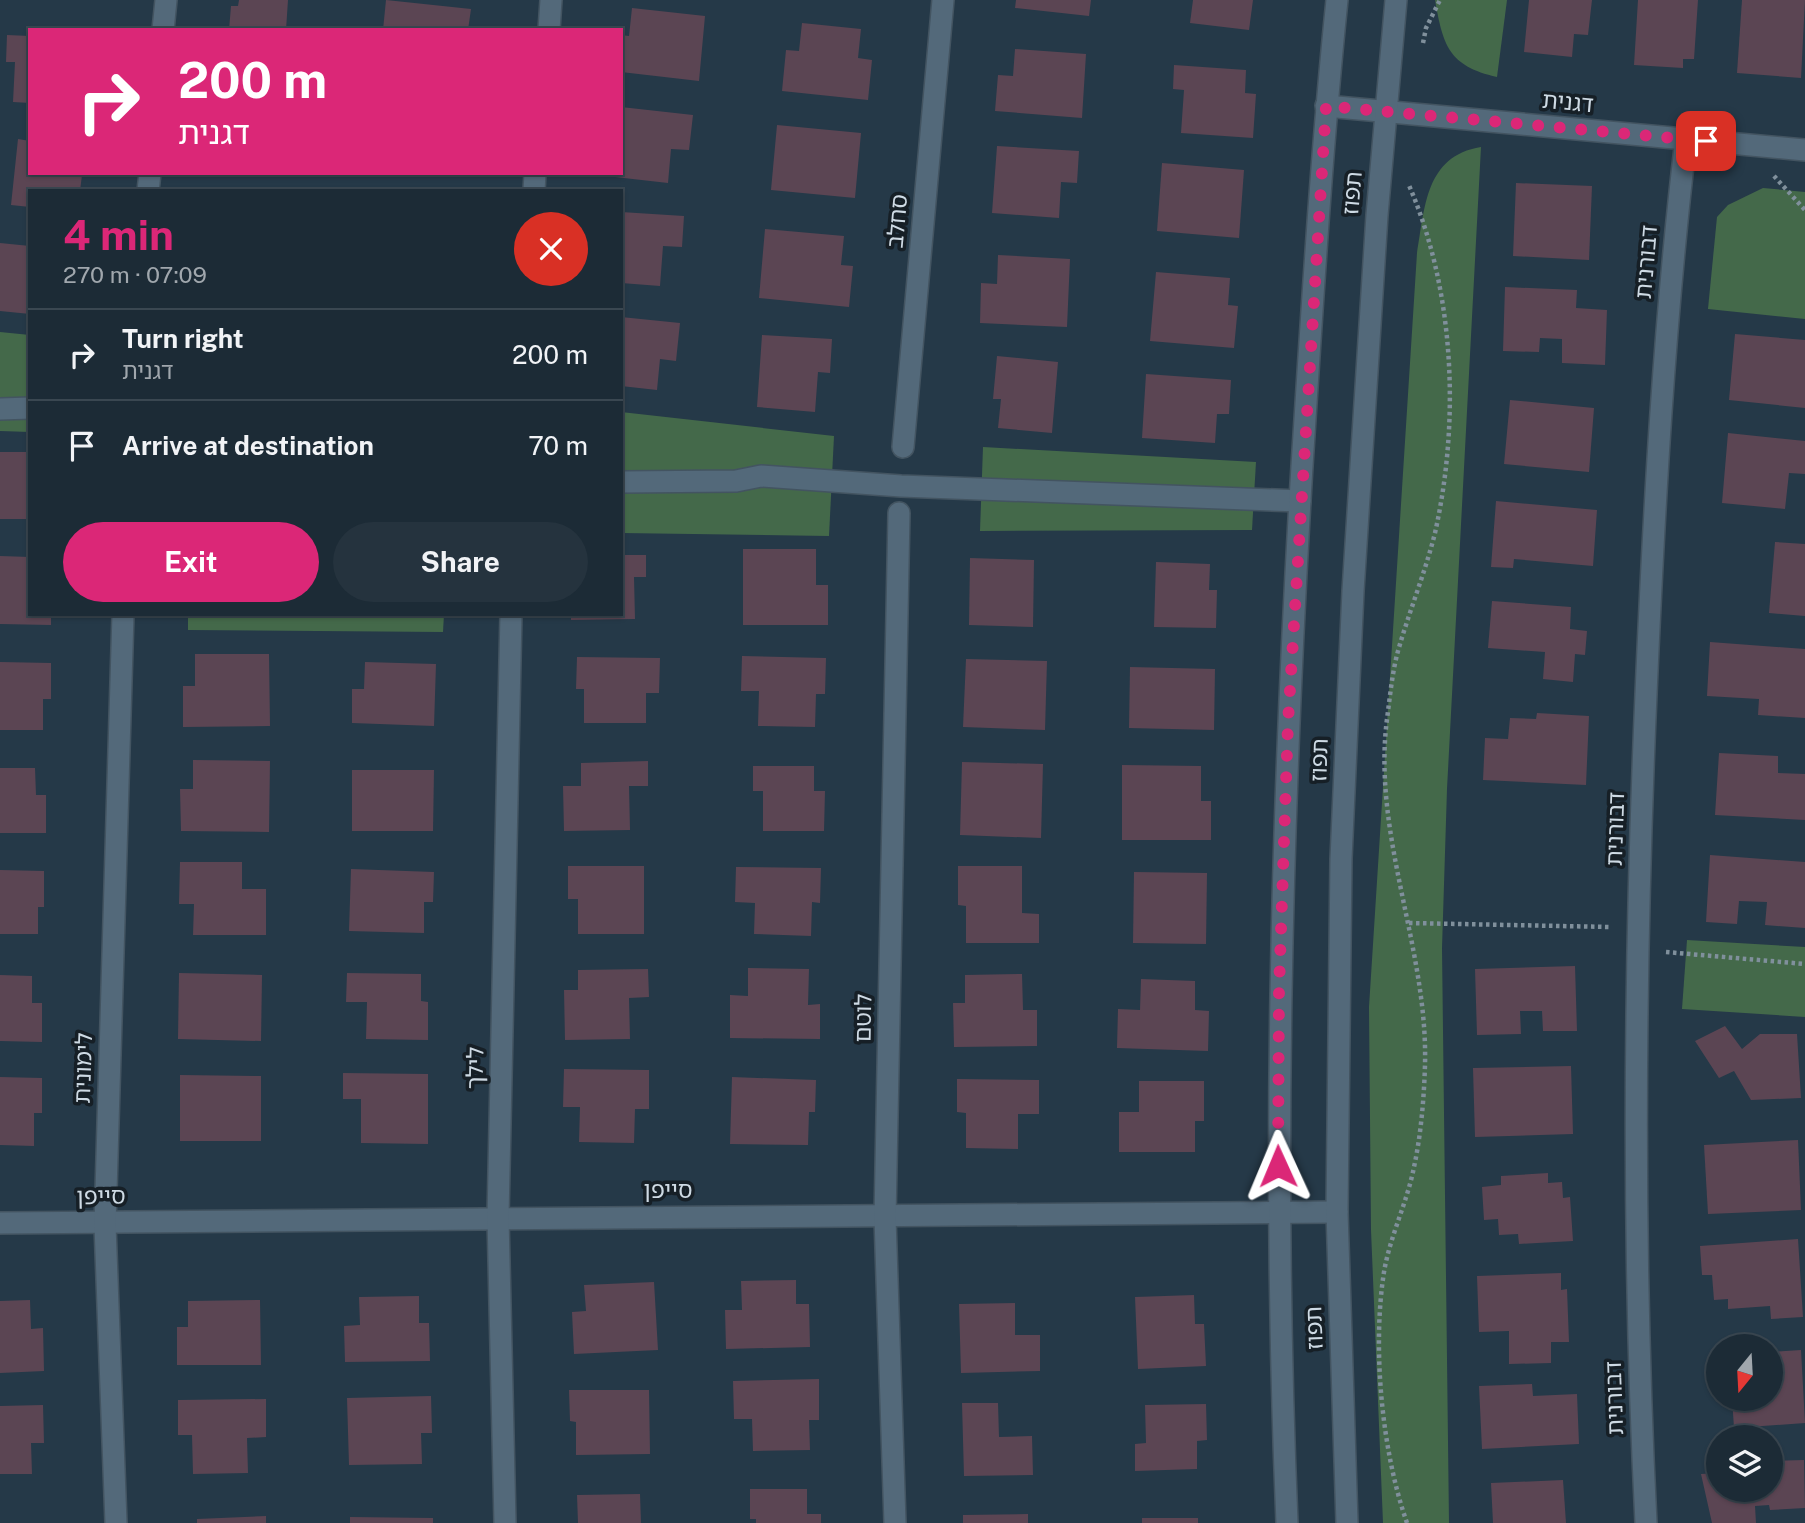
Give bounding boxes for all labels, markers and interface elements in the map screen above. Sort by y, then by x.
text: 200 m [178,51,327,109]
icon: right [63,56,154,147]
street label: דגנית [1541,86,1595,117]
pin [1676,111,1736,171]
text: דגנית [178,114,250,151]
icon: arrive [1687,122,1725,160]
street label: תפוז [1336,170,1367,216]
street label: סחלב [881,193,912,249]
text: 4 min [63,210,174,259]
button: close [514,212,588,286]
street label: דבורנית [1629,224,1662,300]
text: 270 m · 07:09 [63,261,207,288]
text: Turn right [122,323,244,354]
icon: right [63,336,101,374]
text: 200 m [512,339,588,370]
text: דגנית [122,357,174,384]
icon: arrive [63,427,101,465]
text: Arrive at destination [122,430,374,461]
text: 70 m [528,430,588,461]
button: Exit [63,522,319,602]
button: Share [333,522,588,602]
street label: תפוז [1304,738,1333,782]
street label: דבורנית [1600,792,1629,866]
street label: לוטם [849,993,876,1043]
street label: לימונית [68,1032,97,1104]
street label: לילך [461,1046,488,1090]
position arrow [1241,1129,1315,1203]
street label: סייפן [643,1176,693,1203]
street label: סייפן [76,1182,126,1209]
street label: תפוז [1299,1306,1328,1350]
north arrow [1706,1334,1783,1410]
map controls [1706,1334,1783,1502]
street label: דבורנית [1599,1361,1628,1435]
button: layers [1706,1425,1783,1502]

